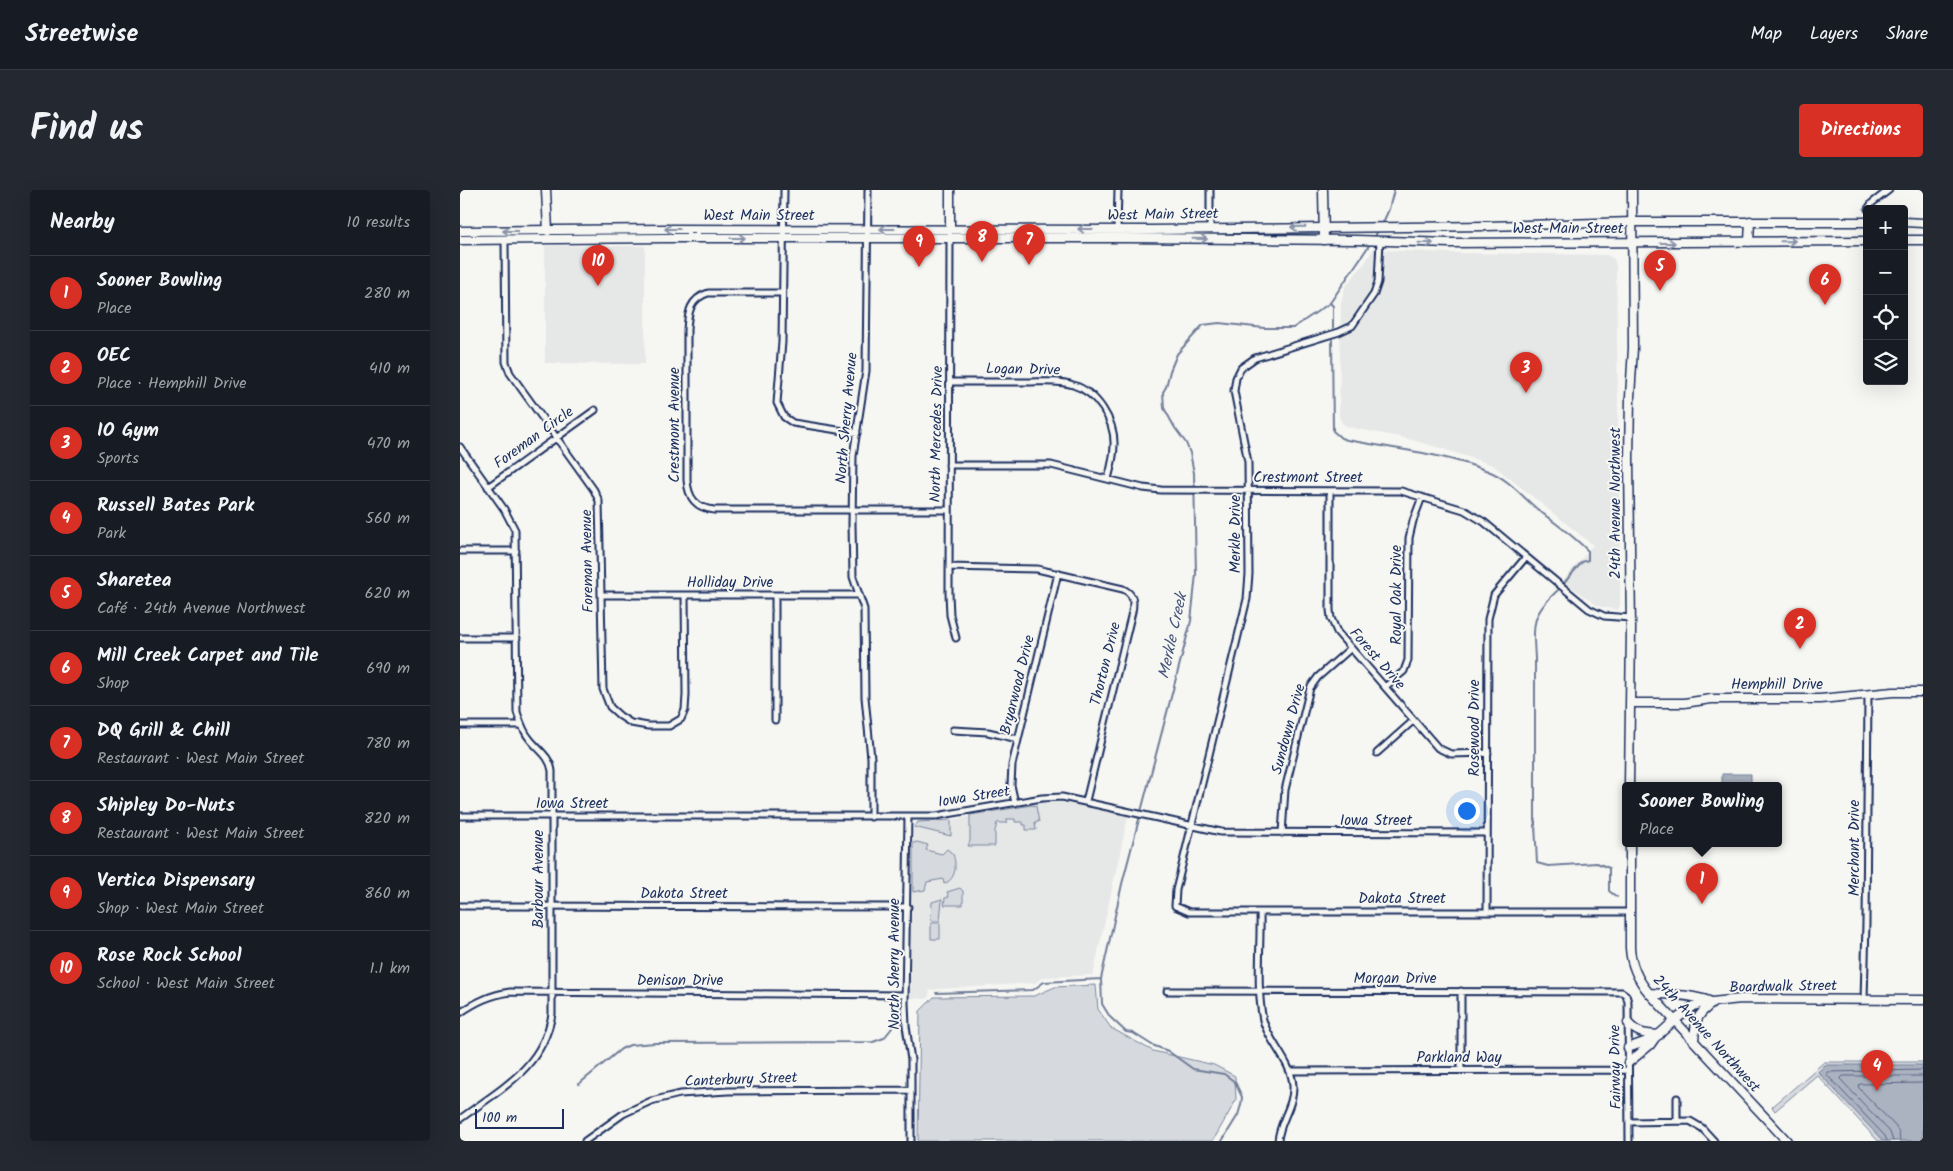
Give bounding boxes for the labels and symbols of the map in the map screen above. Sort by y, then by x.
street label: West Main Street [1107,202,1219,228]
street label: West Main Street [703,204,815,228]
street label: West Main Street [1512,217,1624,241]
pin: 8 [966,221,998,262]
one-way arrow [1290,222,1306,232]
one-way arrow [665,224,681,234]
one-way arrow [879,224,896,234]
pin: 7 [1013,224,1045,265]
one-way arrow [1077,224,1093,234]
one-way arrow [502,226,518,236]
pin: 9 [903,226,935,267]
one-way arrow [730,233,746,243]
one-way arrow [1191,234,1207,244]
one-way arrow [1780,237,1796,246]
one-way arrow [1418,238,1434,247]
one-way arrow [1660,238,1676,248]
pin: 10 [582,245,614,286]
pin: 5 [1644,250,1676,291]
pin: 6 [1809,264,1841,305]
street label: North Sherry Avenue [829,351,865,485]
pin: 3 [1510,352,1542,393]
street label: Logan Drive [986,357,1061,383]
street label: North Mercedes Drive [924,365,950,503]
street label: Crestmont Avenue [663,367,687,483]
street label: Foreman Circle [489,401,579,475]
street label: 24th Avenue Northwest [1604,427,1628,579]
street label: Crestmont Street [1253,466,1363,490]
street label: Merkle Drive [1224,495,1248,573]
street label: Foreman Avenue [575,509,601,613]
street label: Royal Oak Drive [1385,545,1409,645]
street label: Holliday Drive [687,571,774,595]
water label: Merkle Creek [1152,588,1195,681]
pin: 2 [1784,608,1816,649]
street label: Thorton Drive [1084,619,1128,708]
street label: Forest Drive [1343,623,1411,696]
street label: Bryarwood Drive [994,632,1042,737]
street label: Hemphill Drive [1731,673,1823,697]
street label: Rosewood Drive [1463,679,1487,777]
street label: Sundown Drive [1265,681,1313,777]
street label: Iowa Street [936,779,1012,815]
street label: Iowa Street [536,792,609,816]
your location [1454,798,1480,824]
street label: Merchant Drive [1843,800,1867,896]
street label: Iowa Street [1340,809,1413,833]
street label: Barbour Avenue [527,829,551,928]
pin: 1 [1686,863,1718,904]
street label: Dakota Street [640,882,728,906]
street label: Dakota Street [1358,887,1446,911]
street label: North Sherry Avenue [883,898,907,1030]
street label: Morgan Drive [1353,967,1437,991]
street label: Denison Drive [637,969,723,993]
street label: 24th Avenue Northwest [1646,970,1766,1099]
street label: Boardwalk Street [1729,974,1837,1000]
street label: Fairway Drive [1603,1024,1629,1110]
street label: Parkland Way [1416,1046,1503,1070]
pin: 4 [1861,1050,1893,1091]
street label: Canterbury Street [684,1066,798,1094]
scale bar [475,1106,564,1129]

